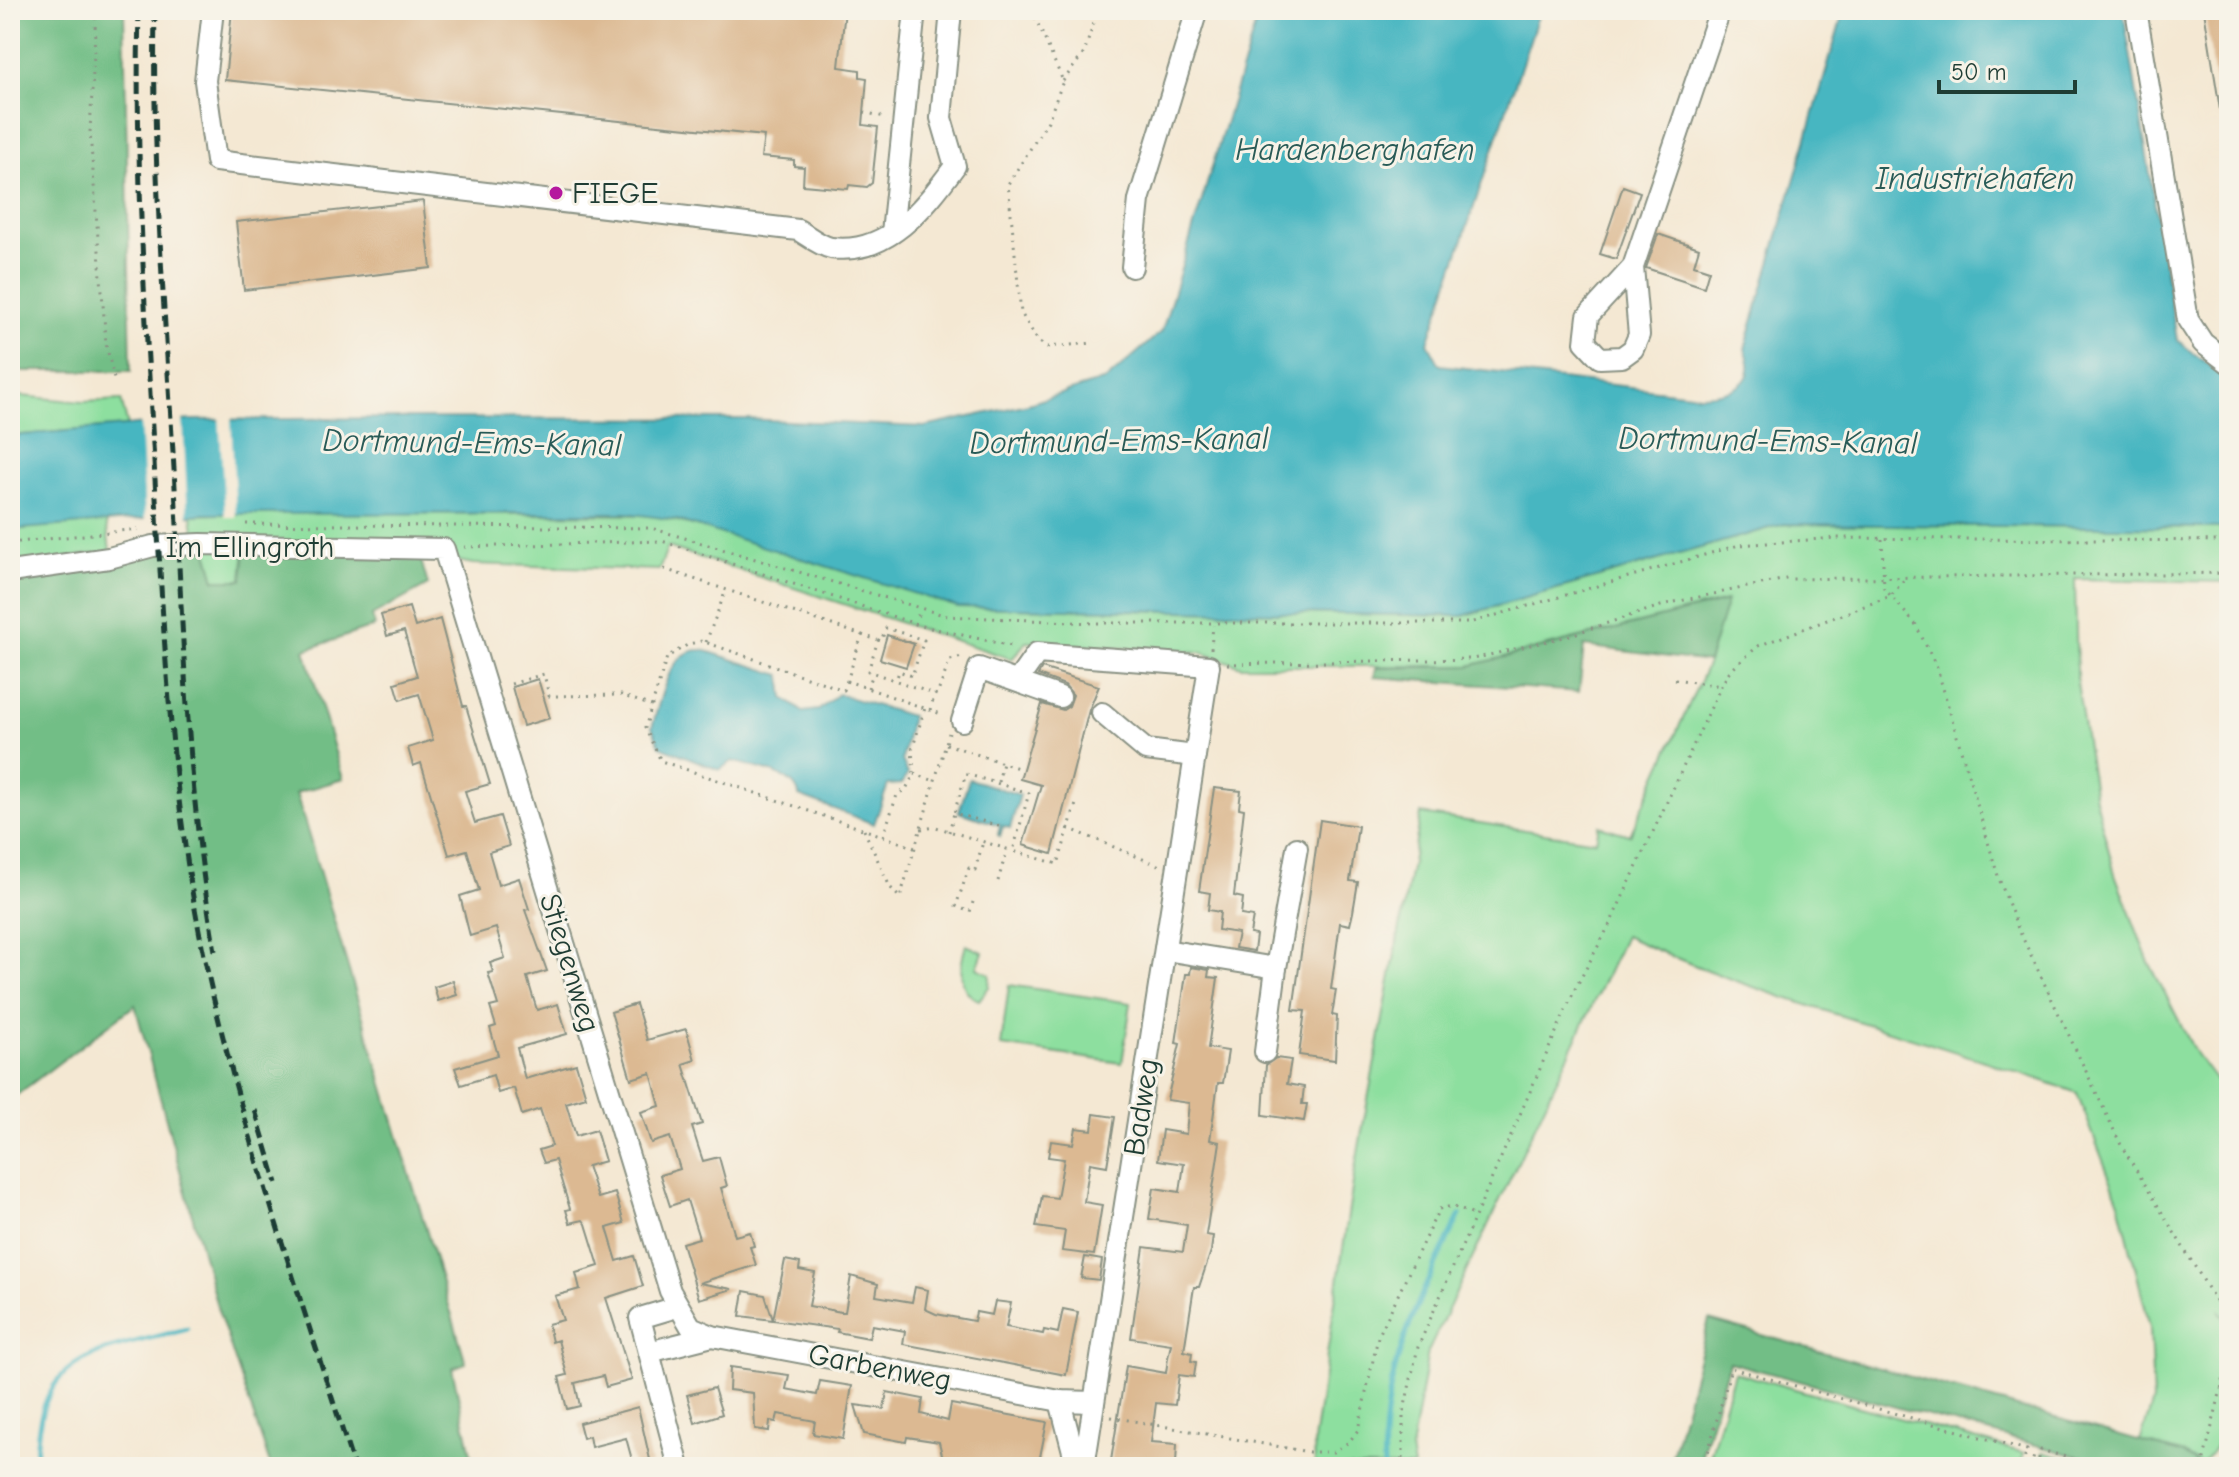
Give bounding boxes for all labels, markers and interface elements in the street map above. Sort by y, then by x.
scale bar [1939,44,2075,94]
text: 50 m [1951,58,2007,86]
water label: Hardenberghafen [1235,131,1475,168]
water label: Industriehafen [1874,160,2075,197]
place label: FIEGE [572,176,658,211]
marker: FIEGE [547,184,565,202]
water label: Dortmund-Ems-Kanal [969,419,1270,462]
water label: Dortmund-Ems-Kanal [1618,419,1919,462]
water label: Dortmund-Ems-Kanal [322,421,623,464]
street label: Im Ellingroth [166,530,334,565]
street label: Stiegenweg [532,890,607,1037]
street label: Badweg [1117,1056,1166,1158]
street label: Garbenweg [805,1336,954,1398]

